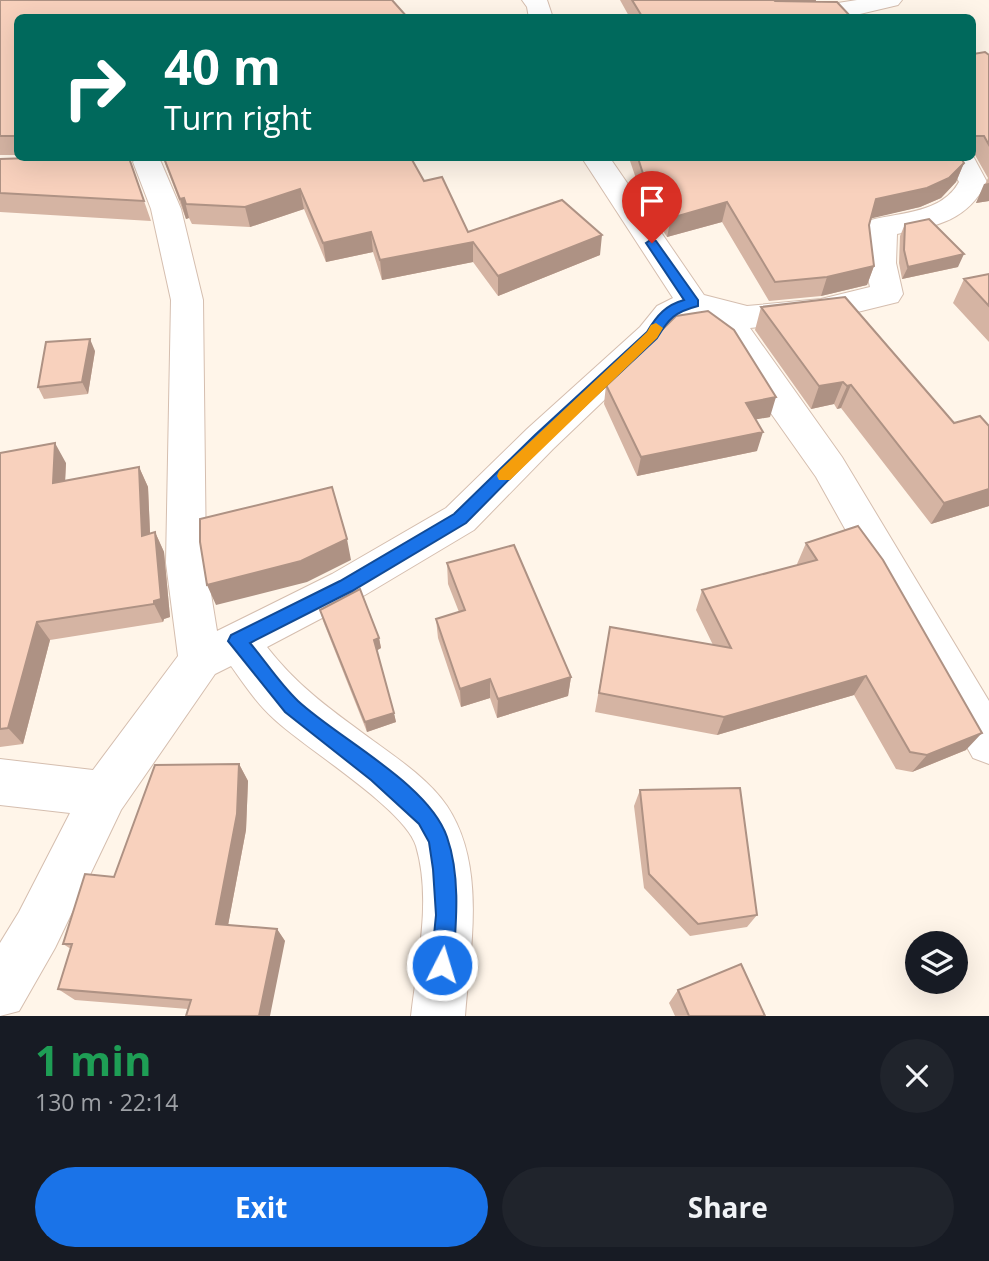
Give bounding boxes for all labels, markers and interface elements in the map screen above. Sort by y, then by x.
text: 40 m [164,33,281,99]
icon: right [49,42,140,133]
text: Turn right [164,96,312,139]
pin [622,171,682,243]
icon: arrive [633,182,671,220]
position arrow [405,928,479,1002]
map controls [905,931,968,994]
button: layers [905,931,968,994]
text: 1 min [35,1031,152,1088]
button: close [880,1039,954,1113]
text: 130 m · 22:14 [35,1086,178,1118]
button: Exit [35,1167,488,1247]
button: Share [502,1167,954,1247]

